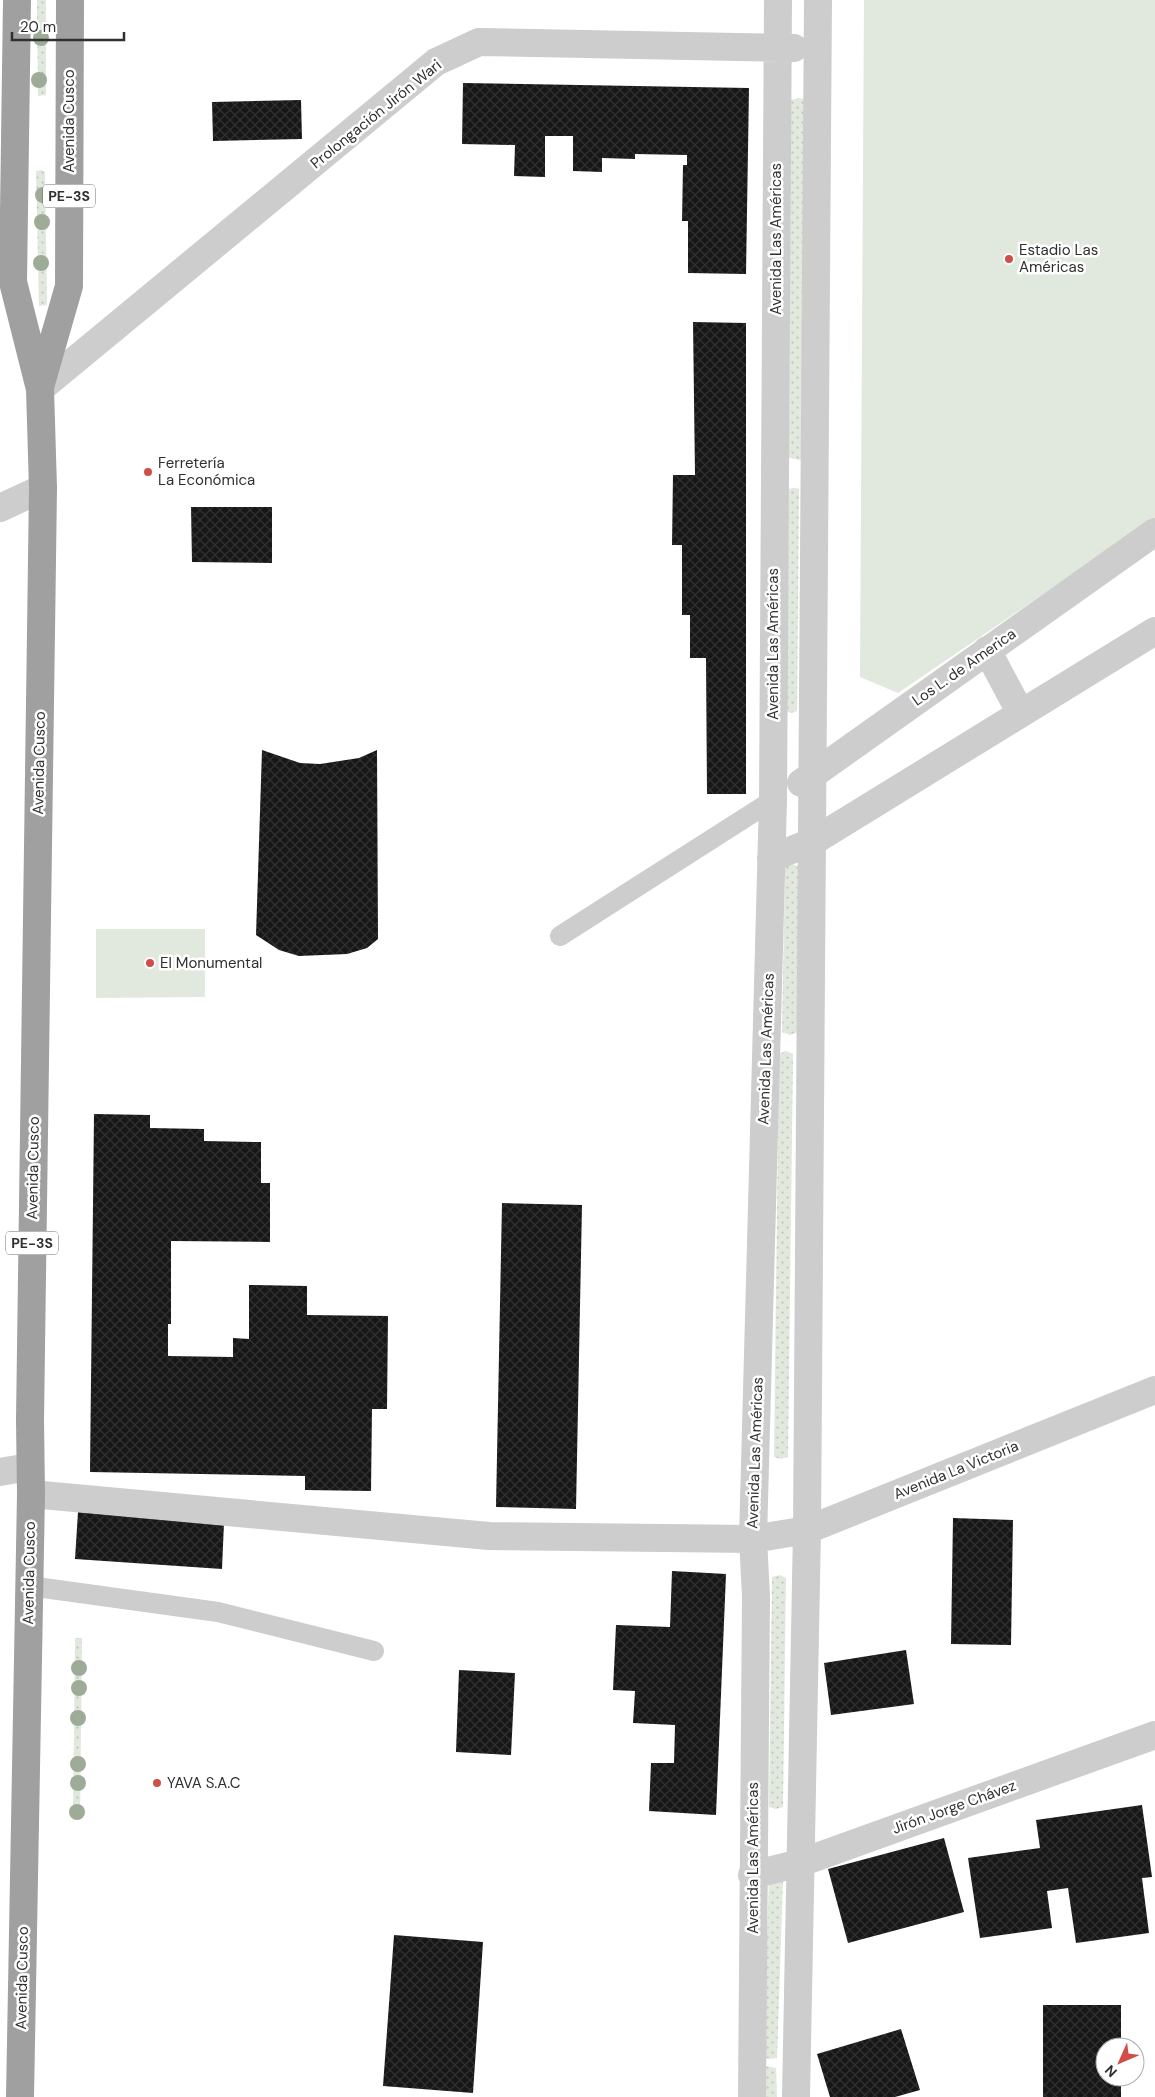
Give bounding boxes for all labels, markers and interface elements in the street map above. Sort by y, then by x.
scale bar [12,10,125,42]
text: 20 m [20,17,56,37]
street label: Prolongación Jirón Wari [306,55,446,173]
street label: Avenida Cusco [59,69,79,173]
street label: Avenida Las Américas [766,163,786,315]
road number: PE-3S [43,185,95,208]
place label: Estadio Las Américas [1019,240,1098,277]
marker: Estadio Las Américas [1003,253,1015,265]
place label: Ferretería La Económica [158,453,255,490]
marker: Ferretería La Económica [142,466,154,478]
street label: Avenida Las Américas [763,568,783,720]
street label: Los L. de America [908,624,1020,710]
street label: Avenida Cusco [28,711,50,815]
place label: El Monumental [160,953,262,973]
marker: El Monumental [144,957,156,969]
street label: Avenida Las Américas [753,973,779,1125]
street label: Avenida Cusco [22,1116,44,1220]
road number: PE-3S [6,1232,58,1254]
street label: Avenida Las Américas [742,1377,768,1529]
street label: Avenida La Victoria [891,1436,1021,1504]
street label: Avenida Cusco [18,1521,40,1625]
place label: YAVA S.A.C [167,1773,241,1793]
street label: Jirón Jorge Chávez [889,1775,1019,1839]
marker: YAVA S.A.C [151,1777,163,1789]
street label: Avenida Las Américas [743,1782,763,1934]
street label: Avenida Cusco [11,1926,33,2030]
north arrow [1095,2037,1145,2087]
text: N [1101,2061,1121,2081]

